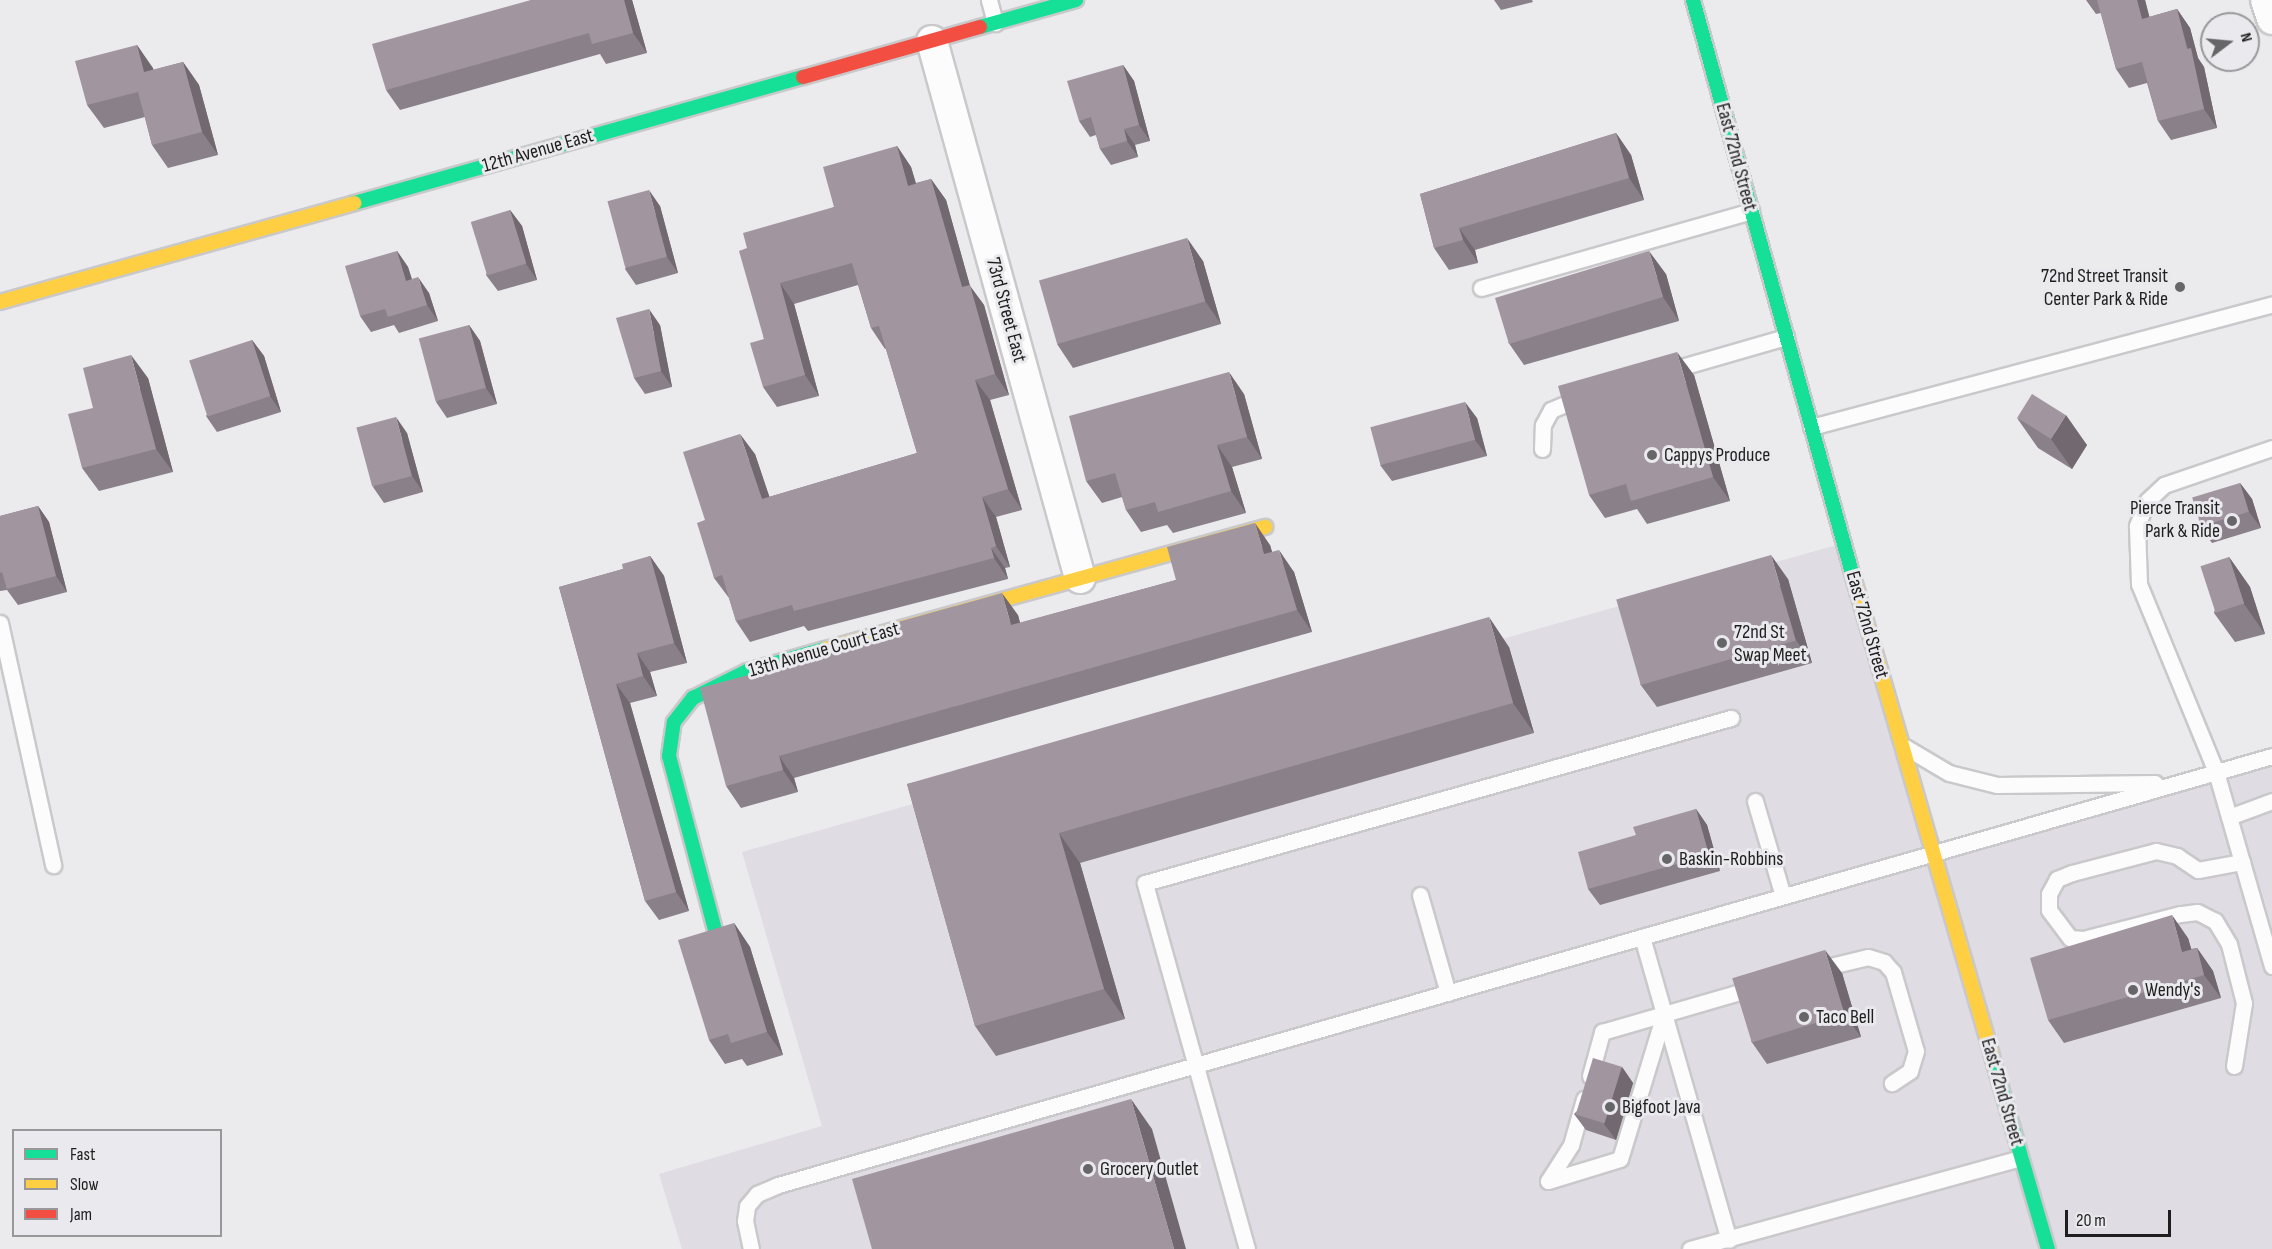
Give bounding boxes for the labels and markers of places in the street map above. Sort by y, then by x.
place label: 72nd Street Transit Center Park & Ride [2041,264,2168,311]
marker: 72nd Street Transit Center Park & Ride [2173,280,2187,294]
place label: Cappys Produce [1664,443,1770,467]
marker: Cappys Produce [1645,448,1659,462]
place label: Pierce Transit Park & Ride [2130,497,2220,544]
marker: Pierce Transit Park & Ride [2225,514,2239,528]
place label: 72nd St Swap Meet [1734,620,1807,667]
marker: 72nd St Swap Meet [1715,636,1729,650]
place label: Baskin-Robbins [1679,847,1783,871]
marker: Baskin-Robbins [1660,852,1674,866]
place label: Wendy's [2145,978,2201,1002]
marker: Wendy's [2126,983,2140,997]
place label: Taco Bell [1816,1005,1874,1029]
marker: Taco Bell [1797,1010,1811,1024]
place label: Bigfoot Java [1622,1095,1701,1119]
marker: Bigfoot Java [1603,1100,1617,1114]
place label: Grocery Outlet [1100,1157,1199,1181]
marker: Grocery Outlet [1081,1162,1095,1176]

